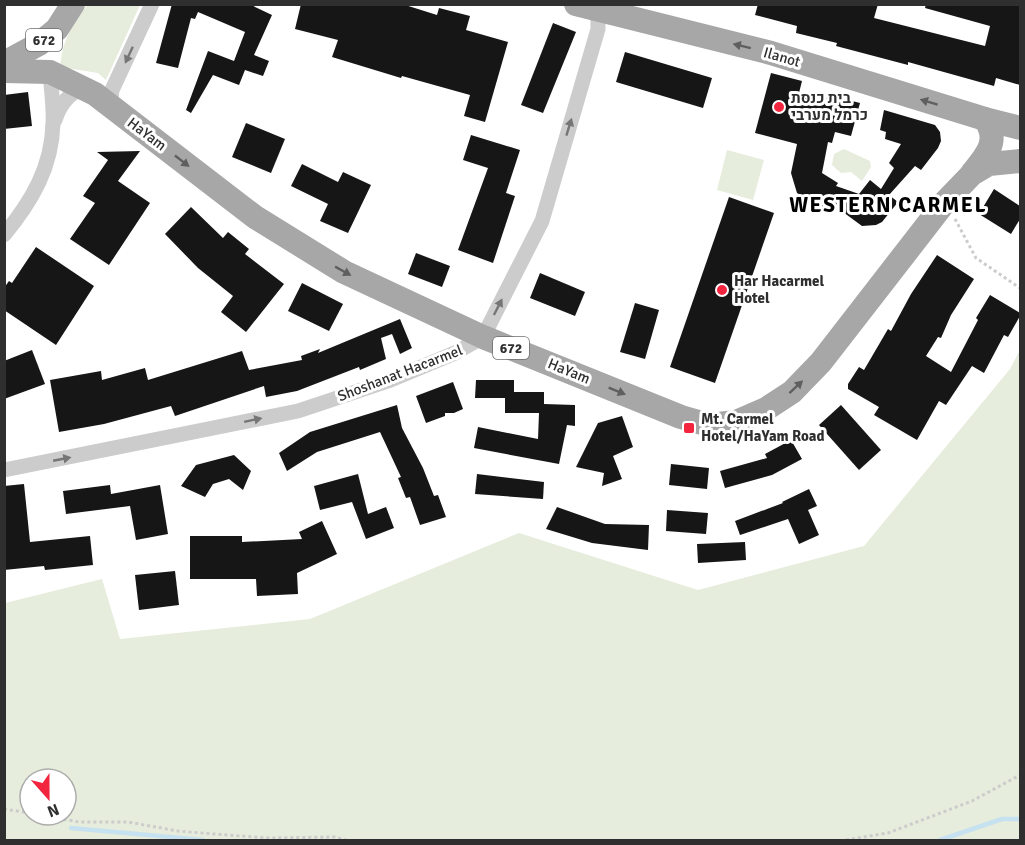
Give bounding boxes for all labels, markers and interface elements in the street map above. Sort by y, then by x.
road number: 672 [26,29,62,51]
one-way arrow [733,41,751,51]
street label: Ilanot [761,43,803,71]
one-way arrow [124,46,133,63]
place label: בית כנסת כרמל מערבי [791,89,868,124]
one-way arrow [920,97,938,106]
marker: בית כנסת כרמל מערבי [772,100,786,114]
street label: HaYam [124,114,170,154]
one-way arrow [565,118,575,136]
one-way arrow [174,154,190,167]
district label: WESTERN CARMEL [789,192,987,218]
one-way arrow [335,266,352,276]
place label: Har Hacarmel Hotel [734,272,825,307]
marker: Har Hacarmel Hotel [715,283,729,297]
one-way arrow [493,299,503,316]
road number: 672 [493,337,529,359]
street label: Shoshanat Hacarmel [335,341,465,405]
street label: HaYam [545,354,593,388]
one-way arrow [788,381,803,394]
one-way arrow [609,386,627,396]
place label: Mt. Carmel Hotel/HaYam Road [701,410,825,445]
one-way arrow [244,415,263,424]
marker: Mt. Carmel Hotel/HaYam Road [682,421,696,435]
one-way arrow [53,454,72,463]
north arrow [18,767,78,827]
text: N [44,799,62,821]

